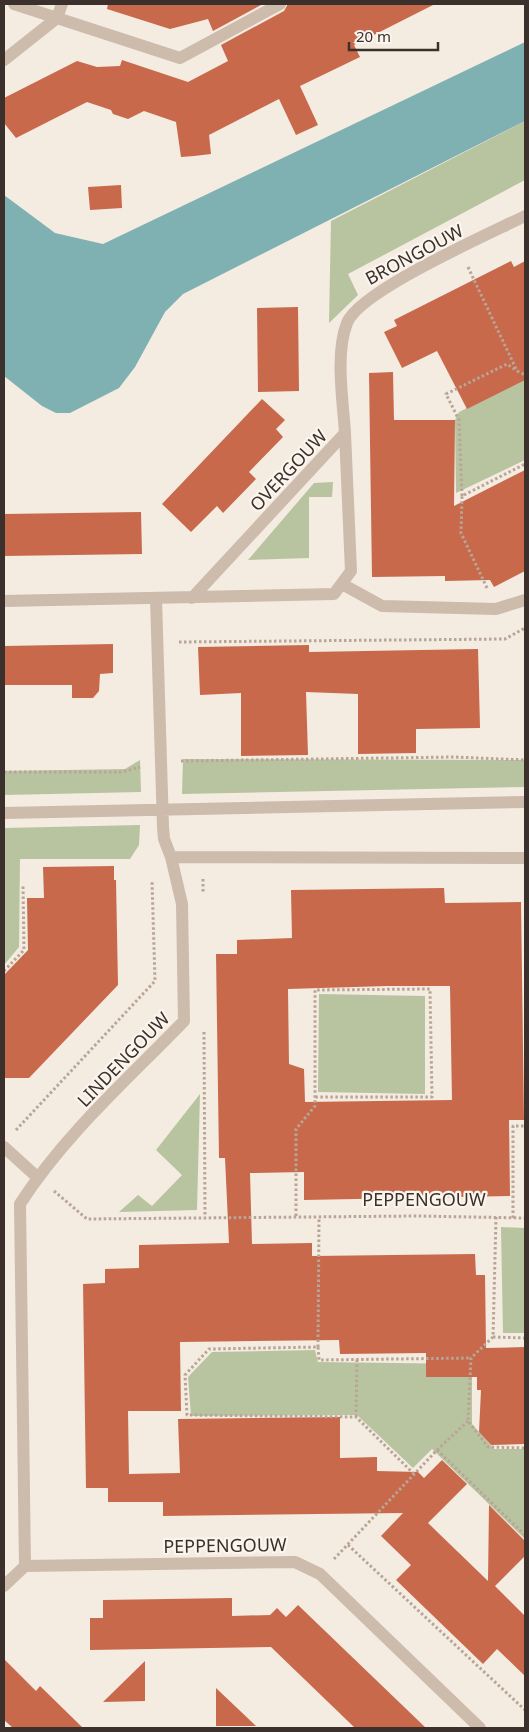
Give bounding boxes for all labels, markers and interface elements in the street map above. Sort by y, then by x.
scale bar [349,20,438,52]
text: 20 m [356,26,391,46]
street label: BRONGOUW [361,218,467,290]
street label: OVERGOUW [244,424,332,516]
street label: LINDENGOUW [72,1006,175,1112]
street label: PEPPENGOUW [362,1187,486,1211]
street label: PEPPENGOUW [163,1532,287,1558]

